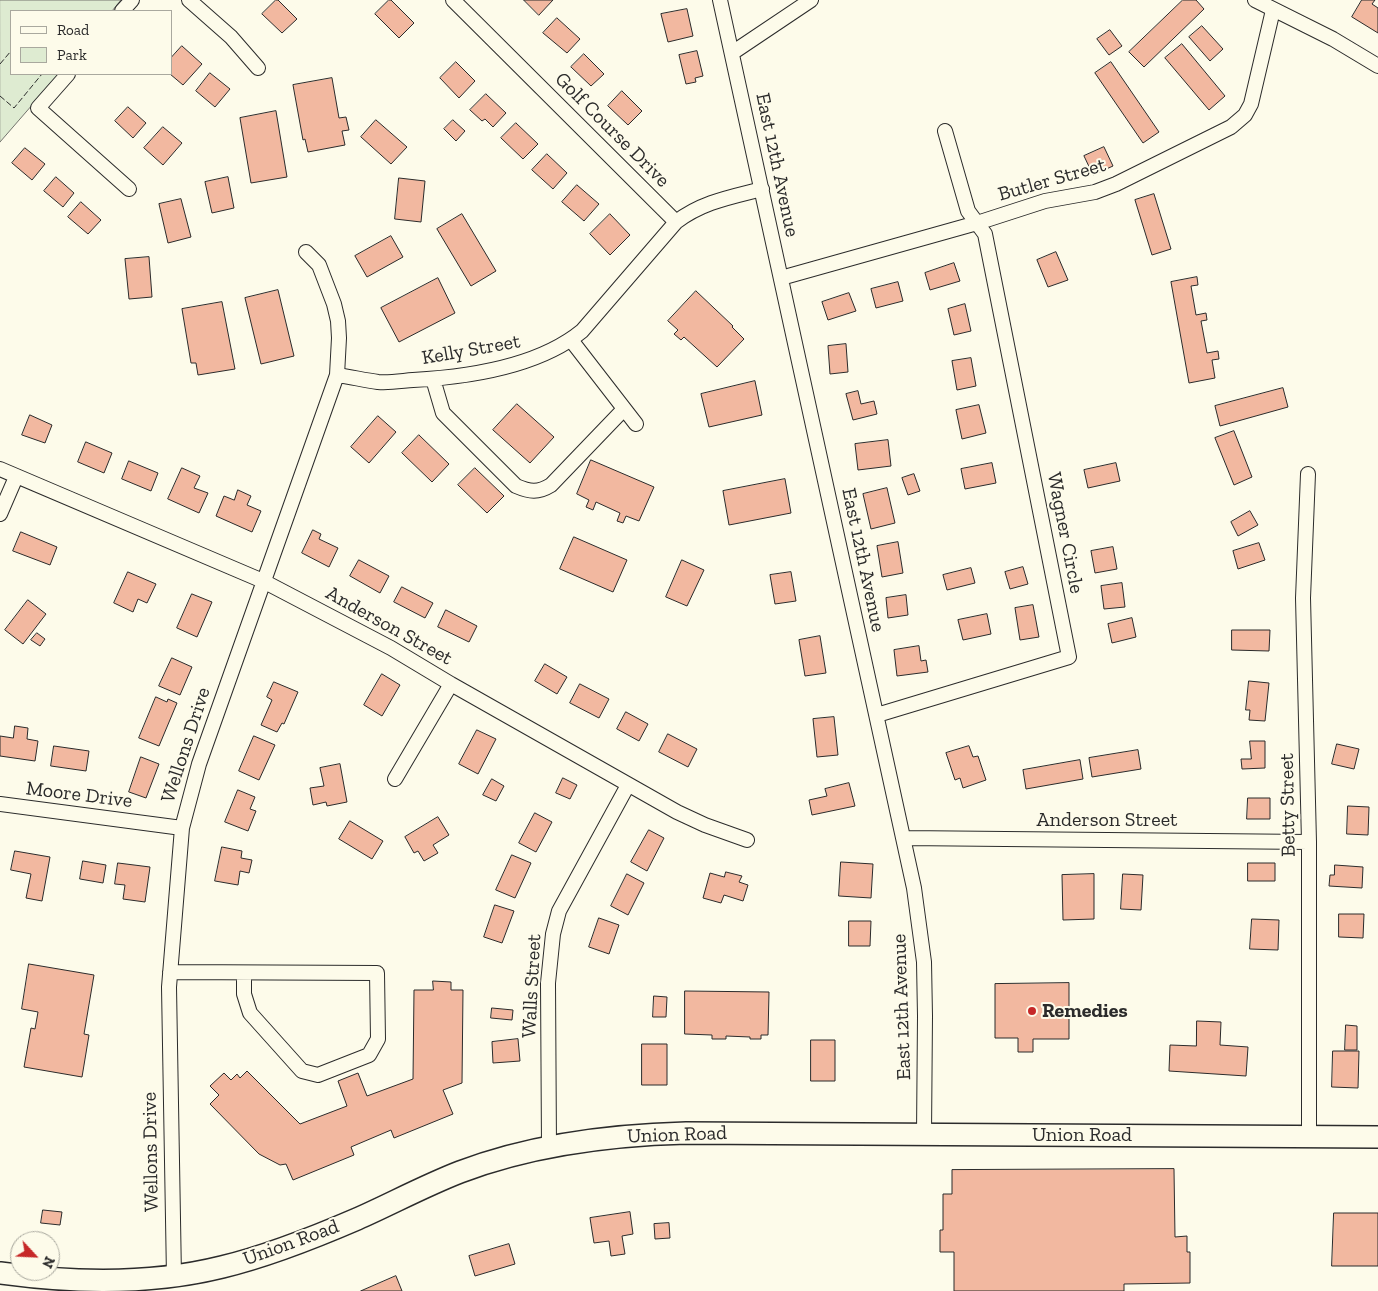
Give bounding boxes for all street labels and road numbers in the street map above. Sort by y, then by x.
street label: Golf Course Drive [549,67,675,193]
street label: East 12th Avenue [750,91,804,239]
street label: Butler Street [995,153,1109,207]
street label: Kelly Street [420,330,522,370]
street label: Wagner Circle [1041,470,1089,596]
street label: East 12th Avenue [836,486,890,634]
street label: Anderson Street [322,581,456,671]
street label: Wellons Drive [156,684,216,806]
street label: Betty Street [1275,753,1301,857]
street label: Moore Drive [24,777,134,813]
street label: Anderson Street [1037,808,1177,832]
street label: Walls Street [517,933,547,1039]
street label: East 12th Avenue [887,933,917,1081]
street label: Wellons Drive [138,1092,164,1212]
street label: Union Road [627,1121,727,1149]
street label: Union Road [1032,1123,1132,1147]
street label: Union Road [240,1215,342,1271]

